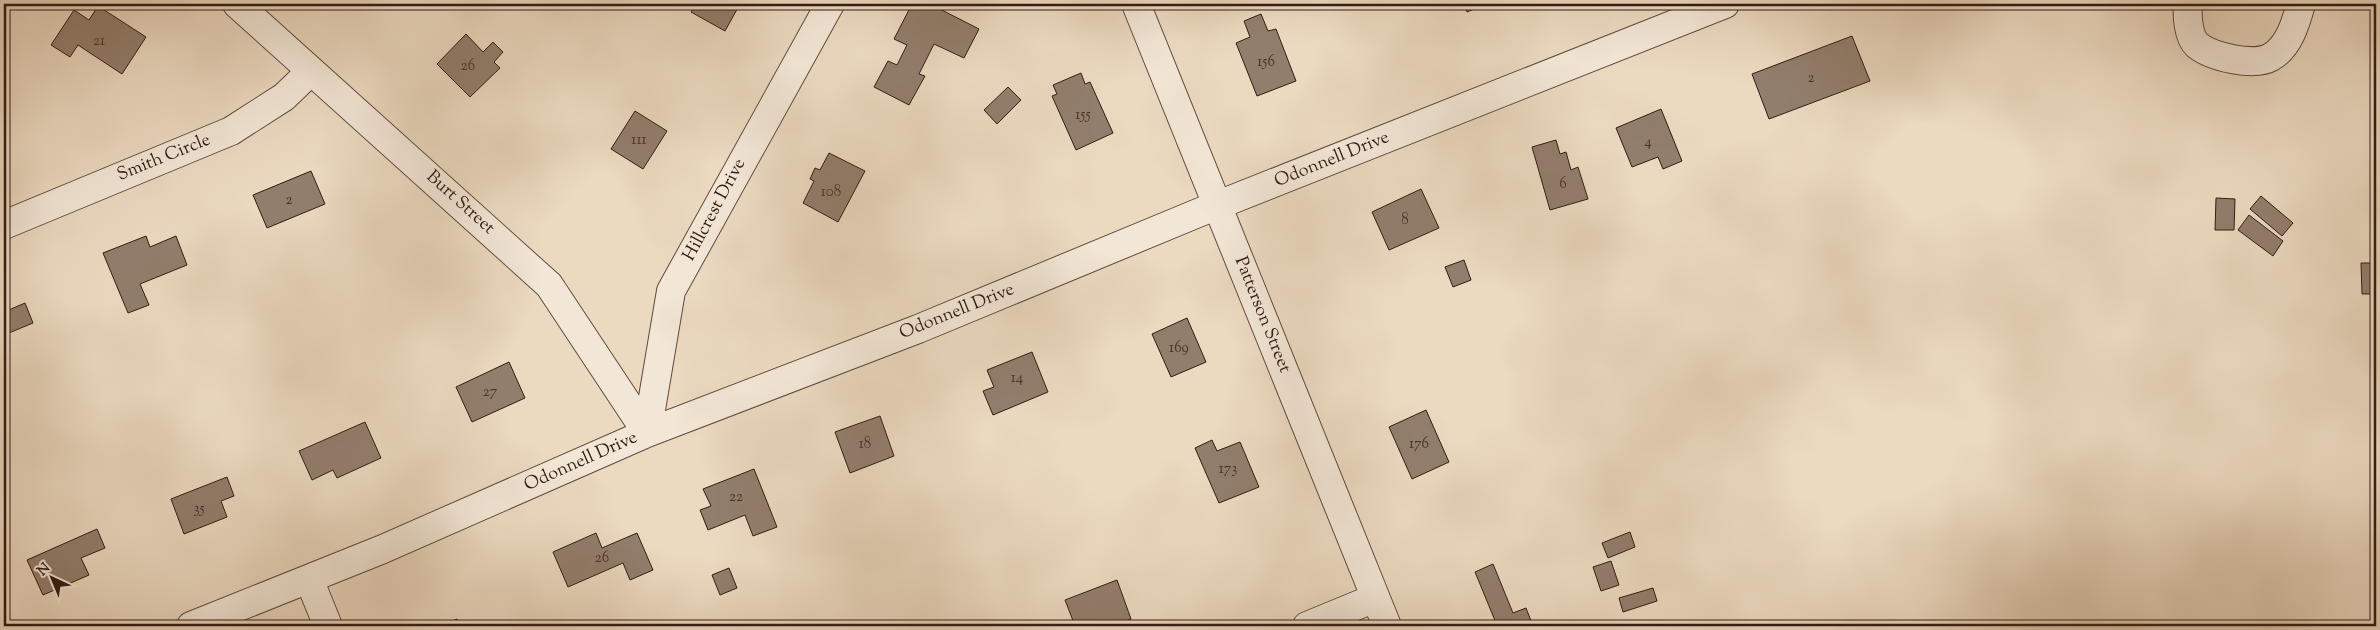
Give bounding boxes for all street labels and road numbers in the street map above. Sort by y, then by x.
street label: Odonnell Drive [1271,125,1393,195]
street label: Smith Circle [113,127,215,189]
street label: Hillcrest Drive [677,154,753,266]
street label: Burt Street [420,165,500,241]
street label: Patterson Street [1227,253,1297,377]
street label: Odonnell Drive [896,277,1018,347]
street label: Odonnell Drive [520,425,642,499]

